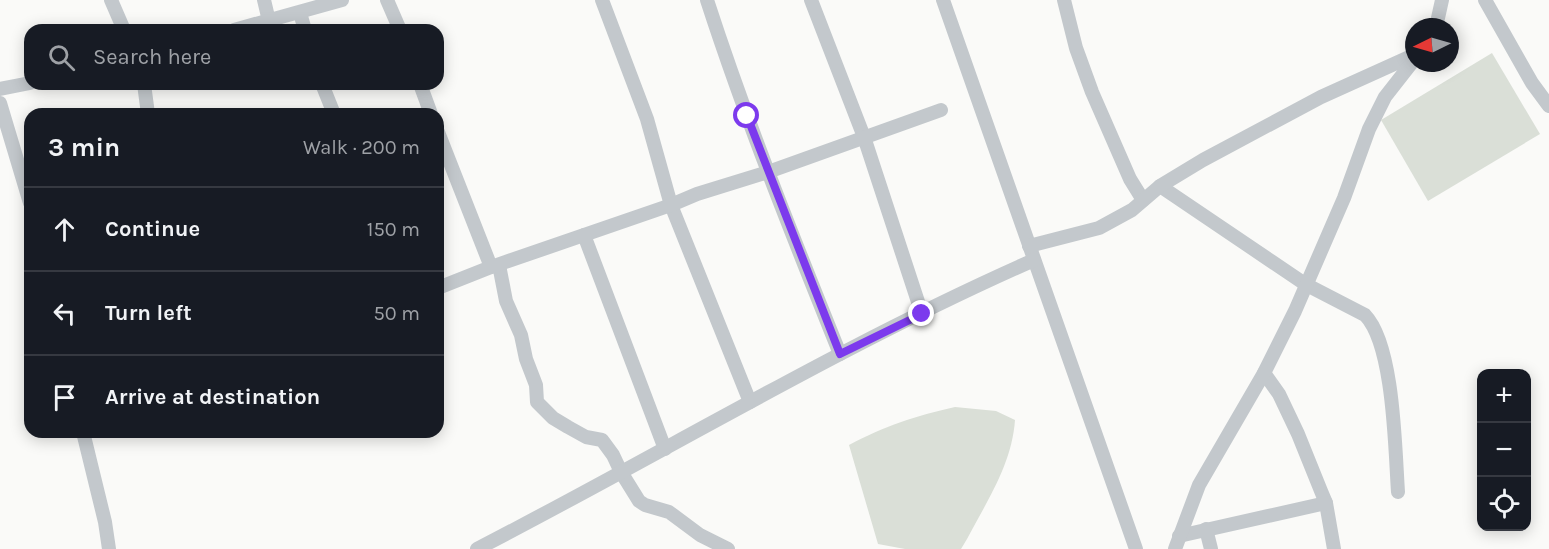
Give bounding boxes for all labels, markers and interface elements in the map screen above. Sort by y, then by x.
north arrow [1405,18,1459,72]
search box [24,24,444,90]
icon: search [45,41,78,74]
text: Search here [93,44,211,70]
route start [733,102,759,128]
text: 3 min [48,132,120,163]
text: Walk · 200 m [303,136,420,159]
icon: ahead [48,213,81,246]
text: Continue [105,216,200,242]
text: 150 m [367,218,420,241]
icon: left [48,297,81,330]
text: Turn left [105,300,192,326]
route end [908,300,934,326]
text: 50 m [373,302,420,325]
map controls [1477,369,1531,531]
button: + [1477,369,1531,423]
icon: arrive [48,381,81,414]
text: Arrive at destination [105,384,320,410]
button: − [1477,423,1531,477]
button: locate [1477,477,1531,531]

